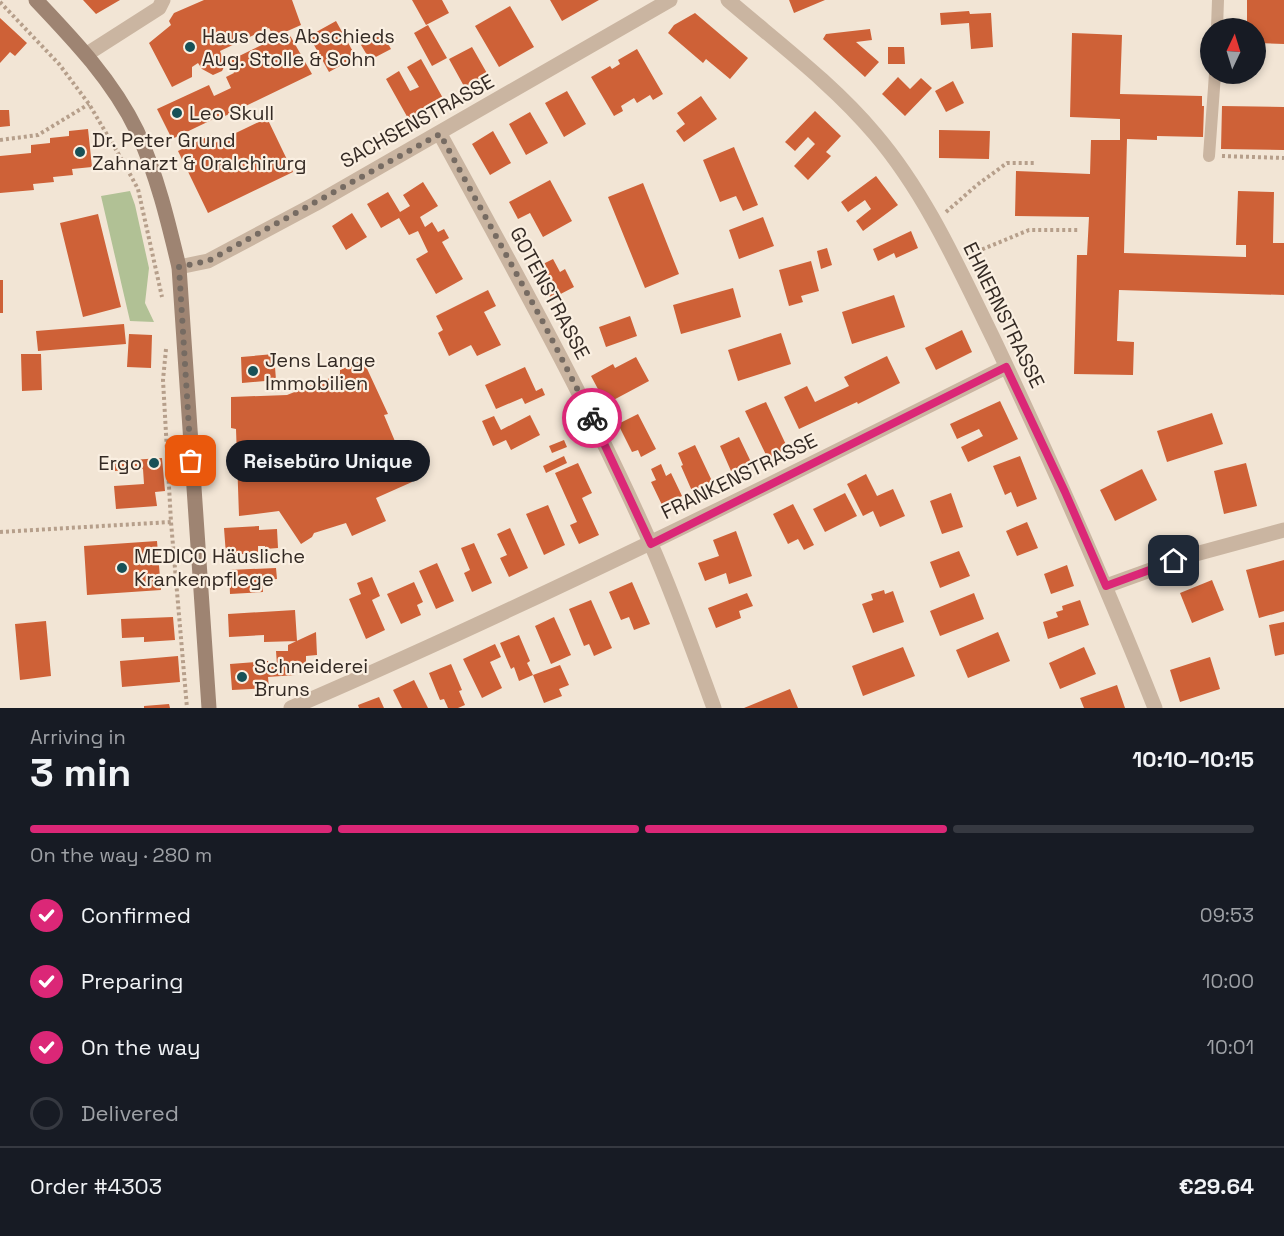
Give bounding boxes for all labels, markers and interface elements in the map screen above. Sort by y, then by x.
north arrow [1200,18,1266,84]
map controls [1200,18,1266,84]
place label: Haus des Abschieds Aug. Stolle & Sohn [202,23,395,72]
marker: Haus des Abschieds Aug. Stolle & Sohn [183,40,197,54]
street label: SACHSENSTRASSE [336,68,498,174]
place label: Leo Skull [189,100,274,126]
marker: Leo Skull [170,106,184,120]
place label: Dr. Peter Grund Zahnarzt & Oralchirurg [92,127,306,176]
marker: Dr. Peter Grund Zahnarzt & Oralchirurg [73,145,87,159]
street label: GOTENSTRASSE [504,222,596,364]
street label: EHNERNSTRASSE [957,238,1051,392]
place label: Jens Lange Immobilien [265,347,376,396]
marker: Jens Lange Immobilien [246,364,260,378]
courier [562,388,622,448]
icon: bike [576,402,609,435]
street label: FRANKENSTRASSE [657,427,821,525]
pin [165,435,216,486]
callout: Reisebüro Unique [227,440,431,482]
icon: bag [174,444,207,477]
text: Reisebüro Unique [243,448,413,474]
place label: Ergo [98,450,142,476]
marker: Ergo [147,456,161,470]
pin [1148,535,1199,586]
place label: MEDICO Häusliche Krankenpflege [134,543,305,592]
icon: home [1157,544,1190,577]
marker: MEDICO Häusliche Krankenpflege [115,561,129,575]
place label: Schneiderei Bruns [254,653,368,702]
marker: Schneiderei Bruns [235,670,249,684]
text: Arriving in [30,724,126,750]
text: 10:10–10:15 [1132,745,1254,773]
text: 3 min [30,748,131,797]
text: On the way · 280 m [30,842,212,868]
icon: check [30,899,63,932]
text: Confirmed [81,901,191,929]
text: 09:53 [1200,902,1254,928]
icon: check [30,965,63,998]
text: Preparing [81,967,183,995]
text: 10:00 [1202,968,1254,994]
icon: check [30,1031,63,1064]
text: On the way [81,1033,200,1061]
text: 10:01 [1207,1034,1254,1060]
text: Delivered [81,1099,179,1127]
text: Order #4303 [30,1172,162,1200]
text: €29.64 [1179,1172,1254,1200]

